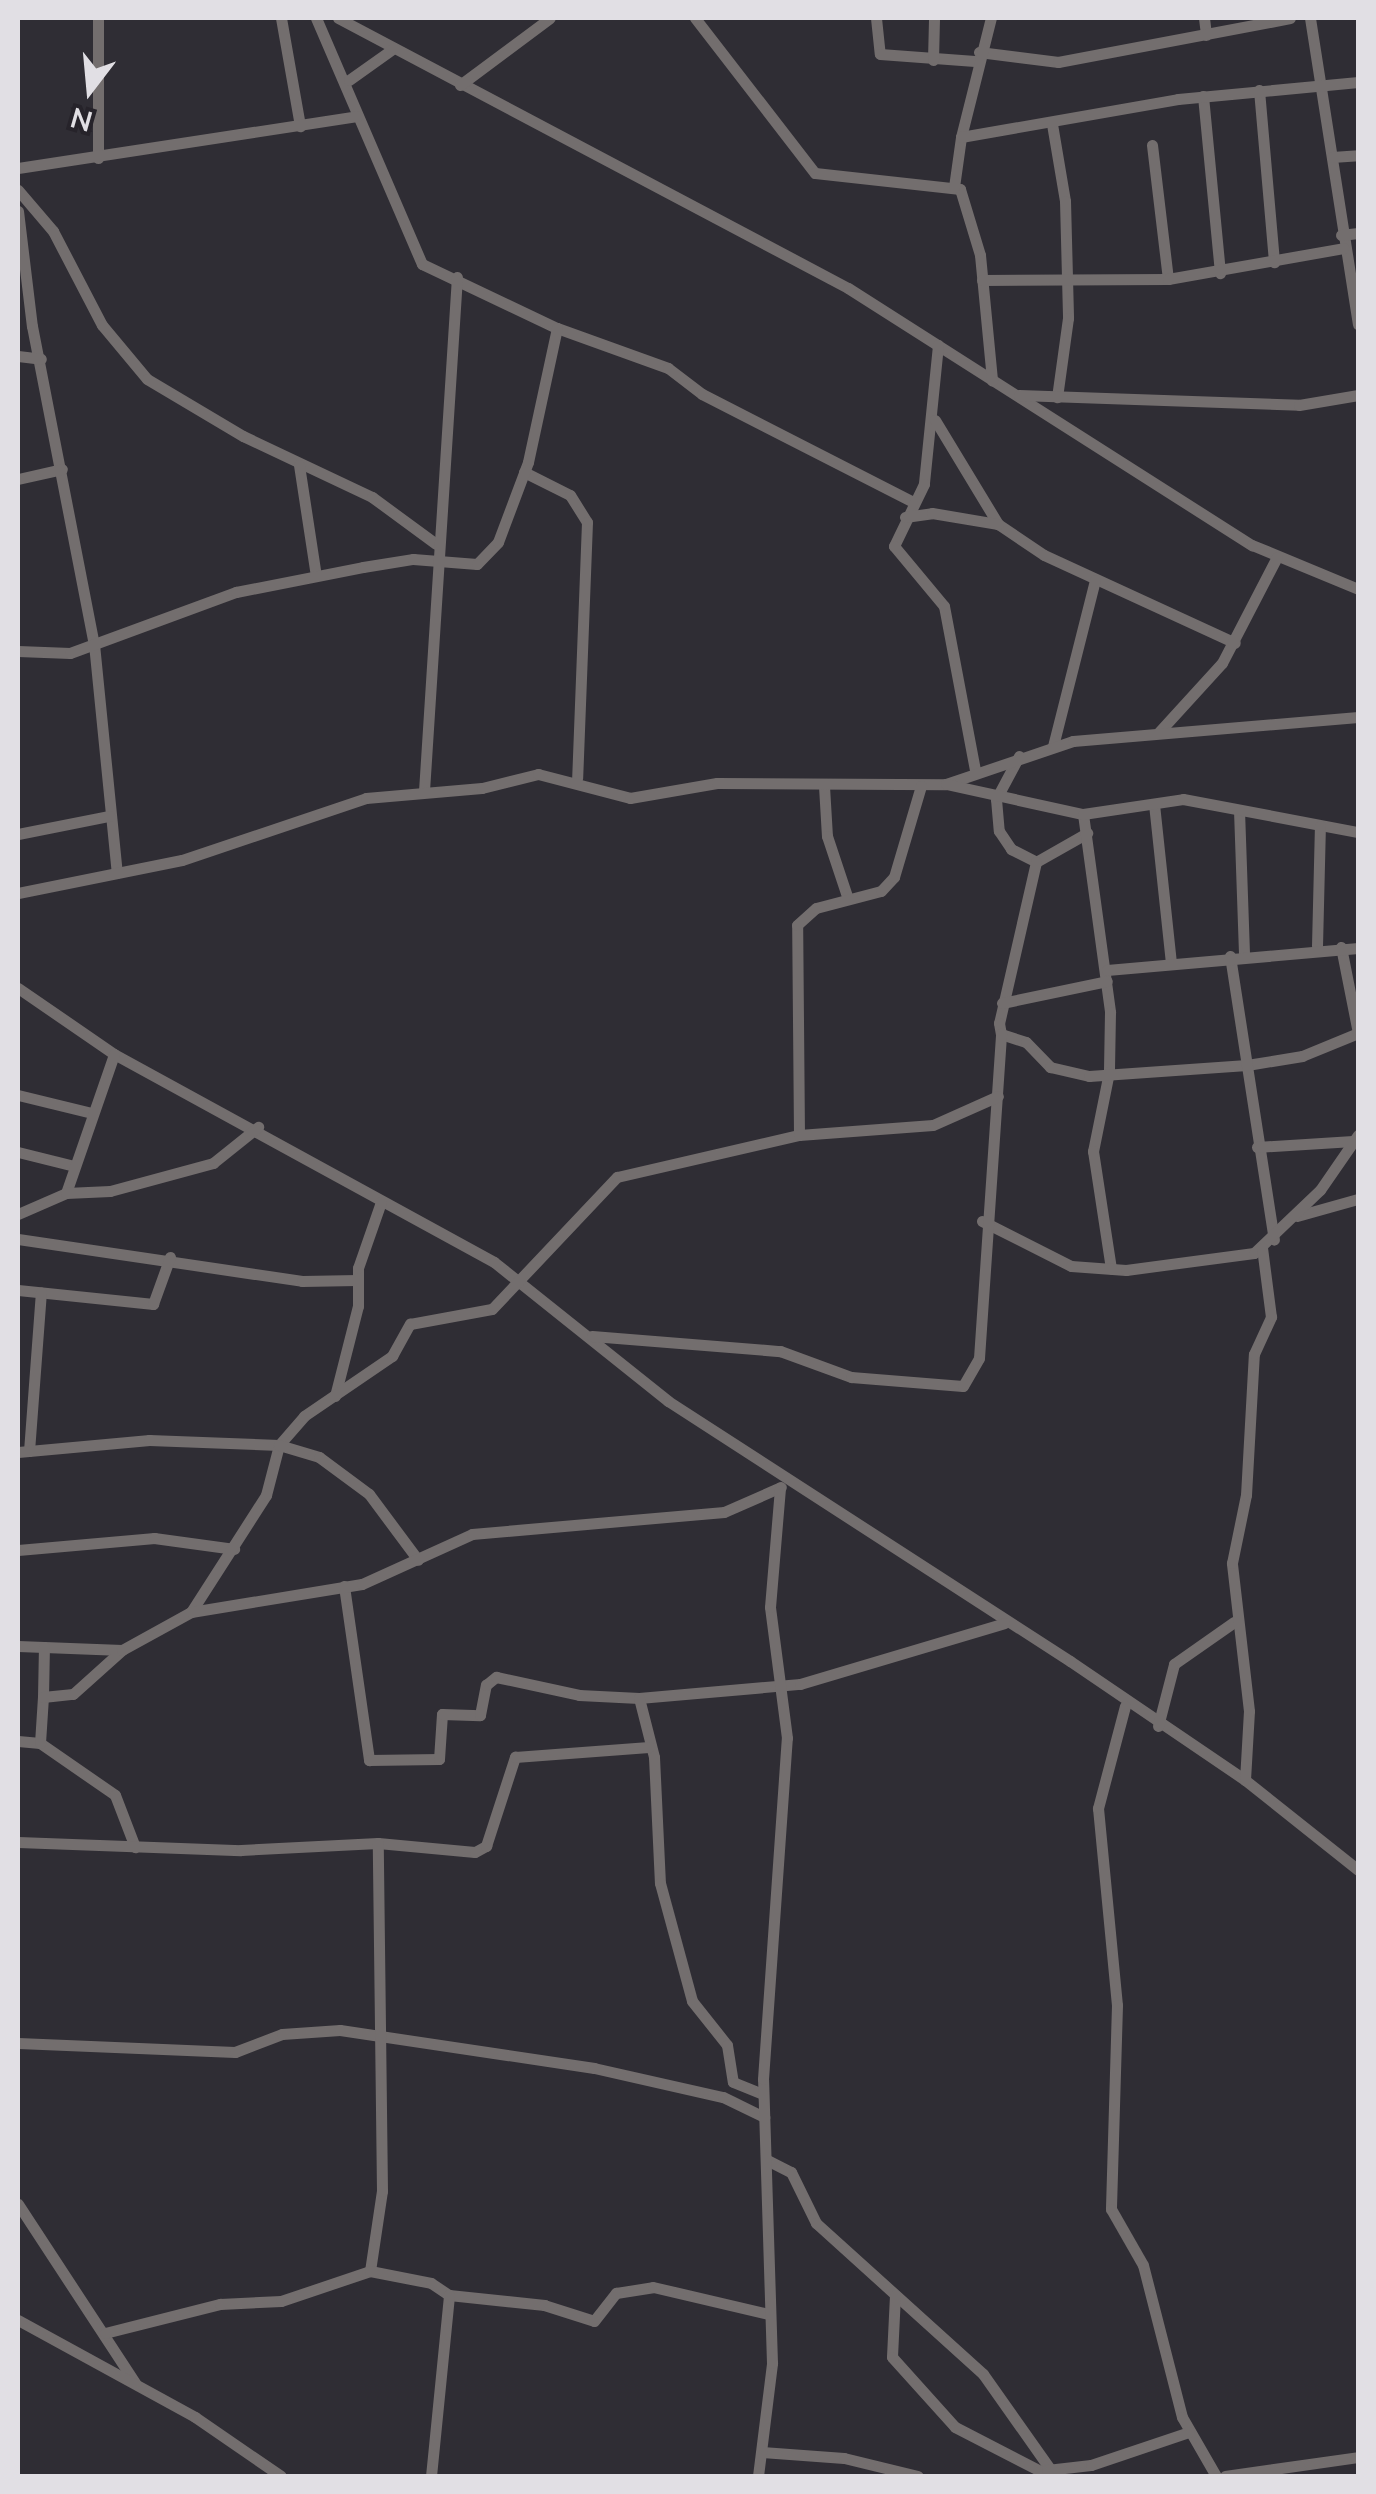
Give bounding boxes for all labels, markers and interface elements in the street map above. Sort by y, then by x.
north arrow [40,40,140,140]
text: N [66,98,97,140]

